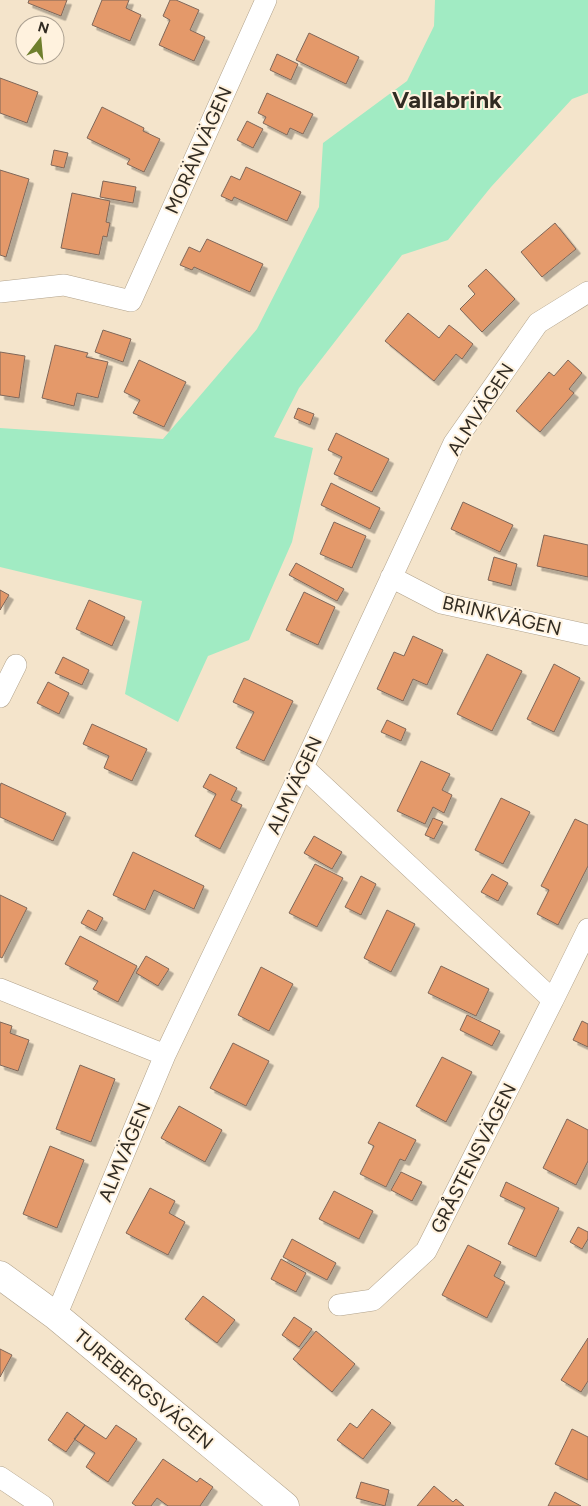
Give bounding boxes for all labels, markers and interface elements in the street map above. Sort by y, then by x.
north arrow [15,15,65,65]
text: N [36,18,51,38]
street label: MORÄNVÄGEN [160,83,237,217]
district label: Vallabrink [392,85,502,114]
street label: ALMVÄGEN [442,359,519,460]
street label: BRINKVÄGEN [440,591,564,640]
street label: ALMVÄGEN [262,733,327,838]
street label: GRÅSTENSVÄGEN [426,1079,521,1237]
street label: ALMVÄGEN [93,1099,156,1205]
street label: TUREBERGSVÄGEN [70,1325,218,1454]

